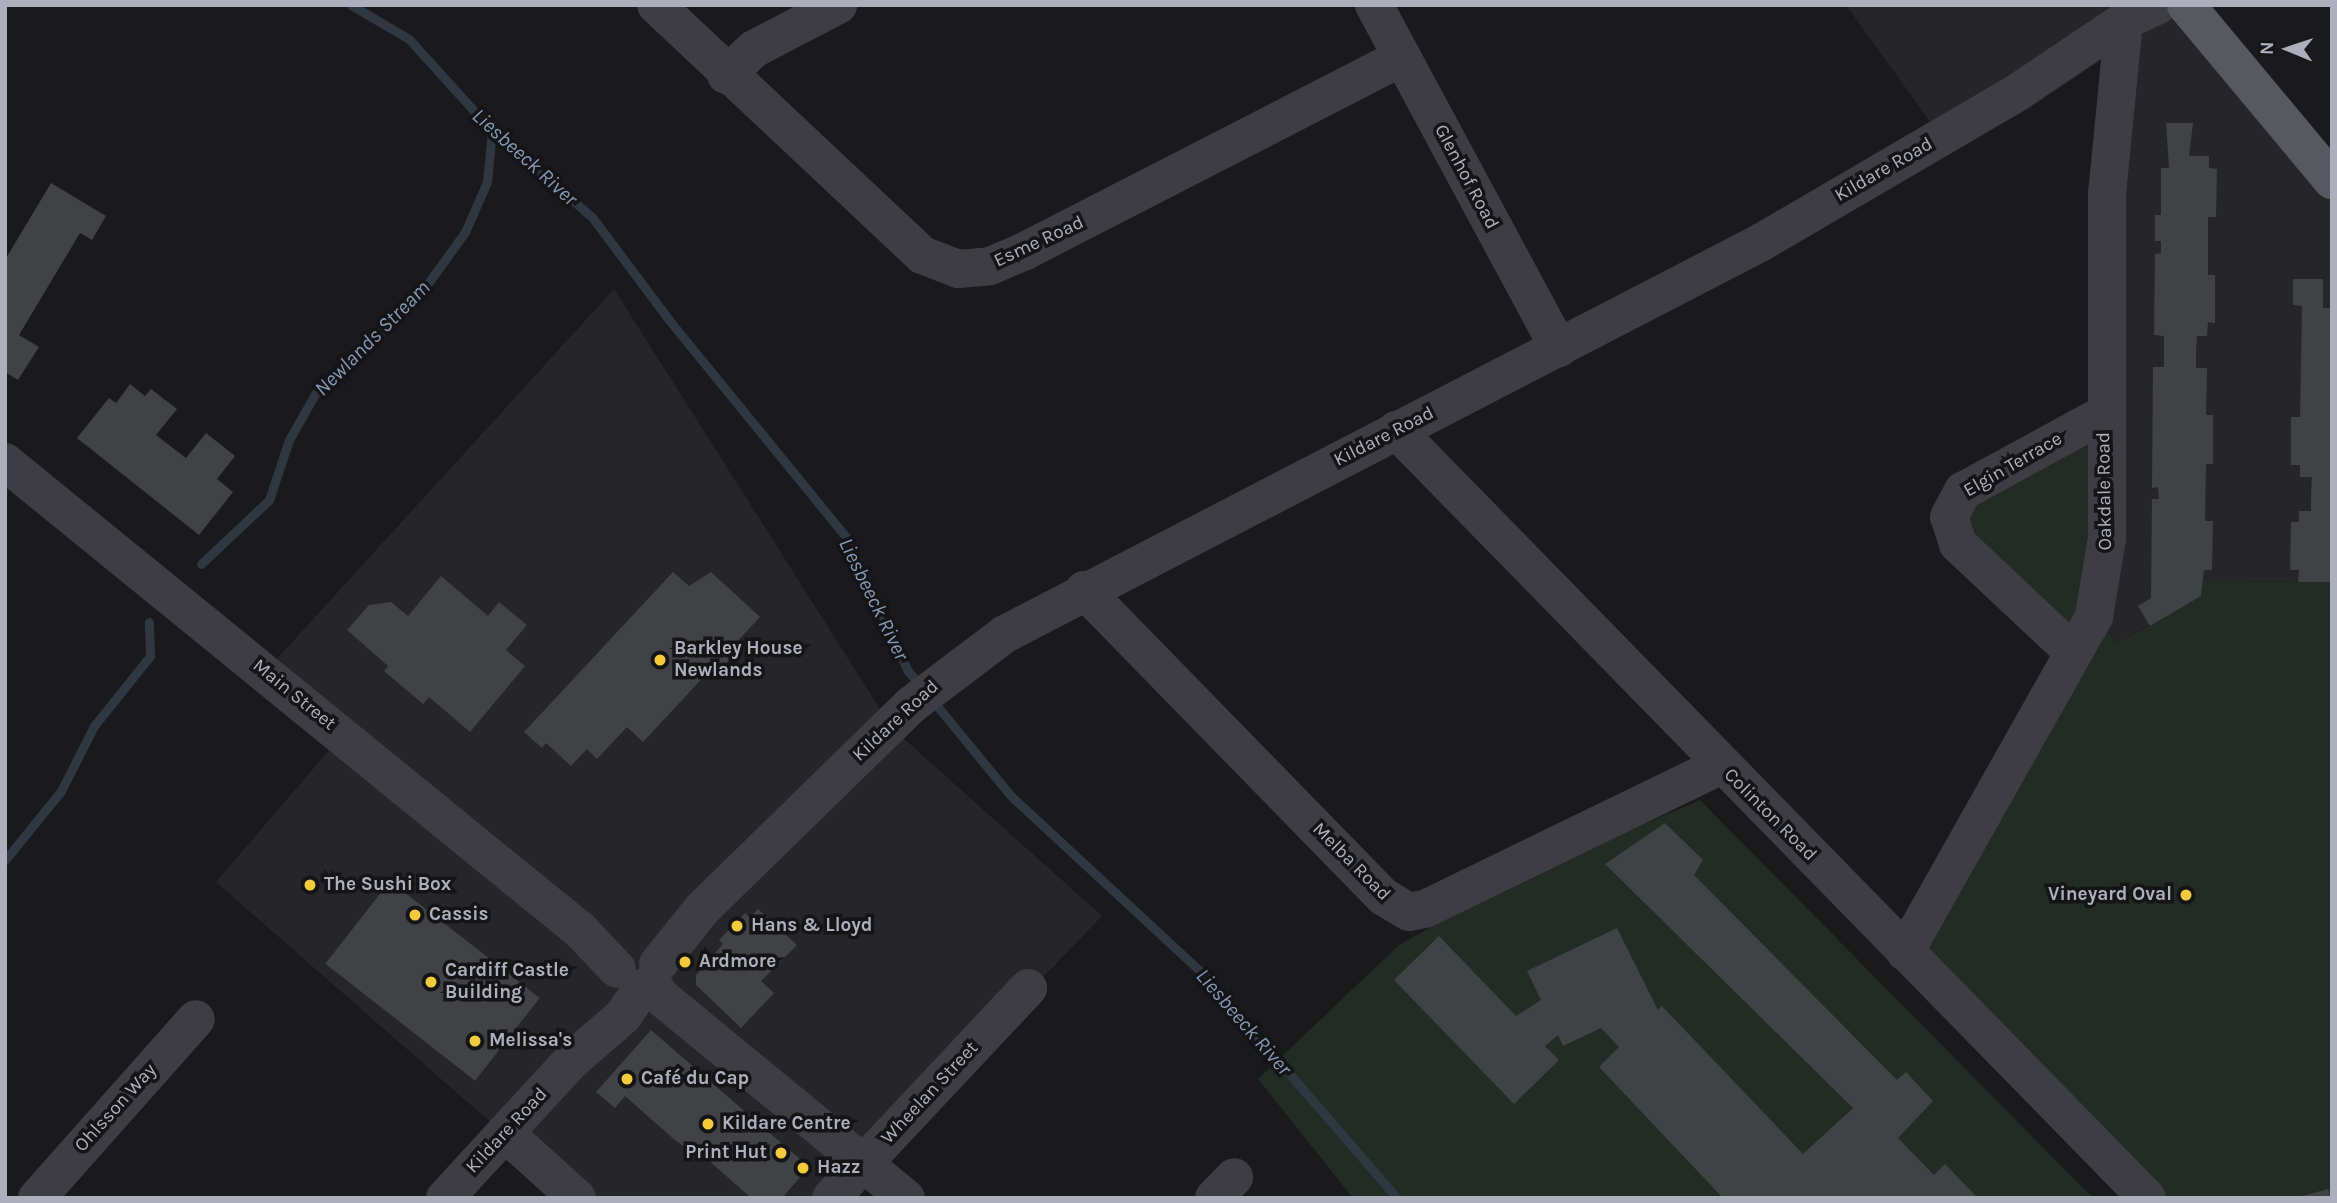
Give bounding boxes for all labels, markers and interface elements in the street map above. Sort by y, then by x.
north arrow [2253,14,2323,84]
text: N [2256,41,2278,55]
water label: Liesbeeck River [467,103,583,211]
street label: Glenhof Road [1429,121,1503,233]
street label: Kildare Road [1831,133,1937,207]
street label: Esme Road [990,211,1088,273]
water label: Newlands Stream [309,275,435,401]
street label: Kildare Road [1330,402,1438,472]
street label: Elgin Terrace [1960,428,2066,502]
street label: Oakdale Road [2093,432,2117,550]
water label: Liesbeeck River [833,534,915,664]
place label: Barkley House Newlands [674,638,803,682]
marker: Barkley House Newlands [652,652,668,668]
street label: Main Street [248,655,340,735]
street label: Kildare Road [848,675,944,767]
street label: Colinton Road [1719,764,1821,866]
street label: Melba Road [1307,818,1395,906]
place label: The Sushi Box [324,874,451,896]
marker: The Sushi Box [302,877,318,893]
place label: Vineyard Oval [2048,884,2172,906]
marker: Vineyard Oval [2178,887,2194,903]
place label: Cassis [429,904,488,926]
marker: Cassis [407,907,423,923]
place label: Hans & Lloyd [751,915,872,937]
marker: Hans & Lloyd [729,918,745,934]
place label: Ardmore [699,951,776,973]
marker: Ardmore [677,954,693,970]
place label: Cardiff Castle Building [445,960,569,1004]
water label: Liesbeeck River [1191,963,1297,1081]
marker: Cardiff Castle Building [423,974,439,990]
place label: Melissa's [489,1030,572,1052]
marker: Melissa's [467,1033,483,1049]
street label: Wheelan Street [877,1037,983,1149]
street label: Ohlsson Way [70,1059,162,1157]
place label: Café du Cap [641,1068,749,1090]
marker: Café du Cap [619,1071,635,1087]
street label: Kildare Road [461,1083,553,1179]
place label: Kildare Centre [722,1113,851,1135]
marker: Kildare Centre [700,1116,716,1132]
place label: Print Hut [685,1142,767,1164]
marker: Print Hut [773,1145,789,1161]
place label: Hazz [817,1157,860,1179]
marker: Hazz [795,1160,811,1176]

